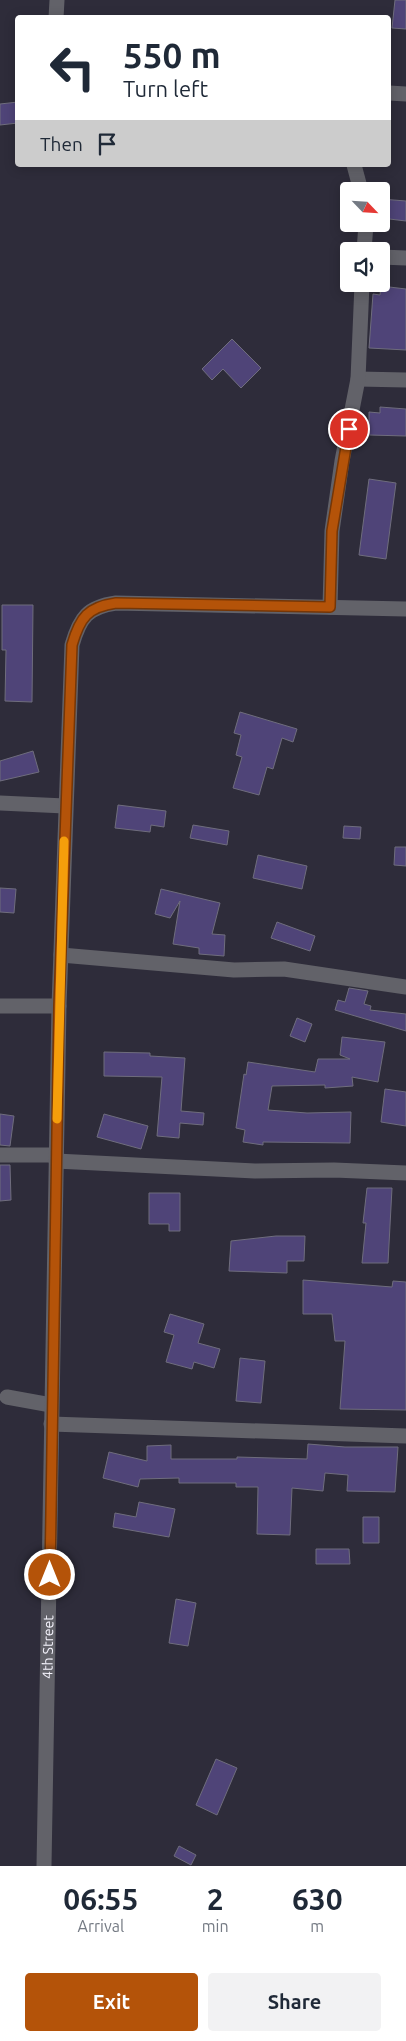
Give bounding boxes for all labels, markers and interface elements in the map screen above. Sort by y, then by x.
icon: left [40,35,105,100]
text: 550 m [123,35,221,75]
text: Turn left [123,76,208,101]
icon: arrive [93,130,121,158]
text: Then [40,133,83,155]
north arrow [340,182,390,232]
map controls [340,182,390,292]
button: sound [340,242,390,292]
pin [328,408,370,450]
icon: arrive [335,415,363,443]
position arrow [23,1548,75,1600]
street label: 4th Street [39,1615,56,1679]
text: 06:55 [63,1882,138,1916]
text: 2 [207,1882,224,1916]
text: 630 [292,1882,343,1916]
text: Arrival [78,1917,124,1935]
text: min [202,1917,229,1935]
text: m [310,1917,324,1935]
button: Exit [25,1973,198,2031]
button: Share [208,1973,381,2031]

